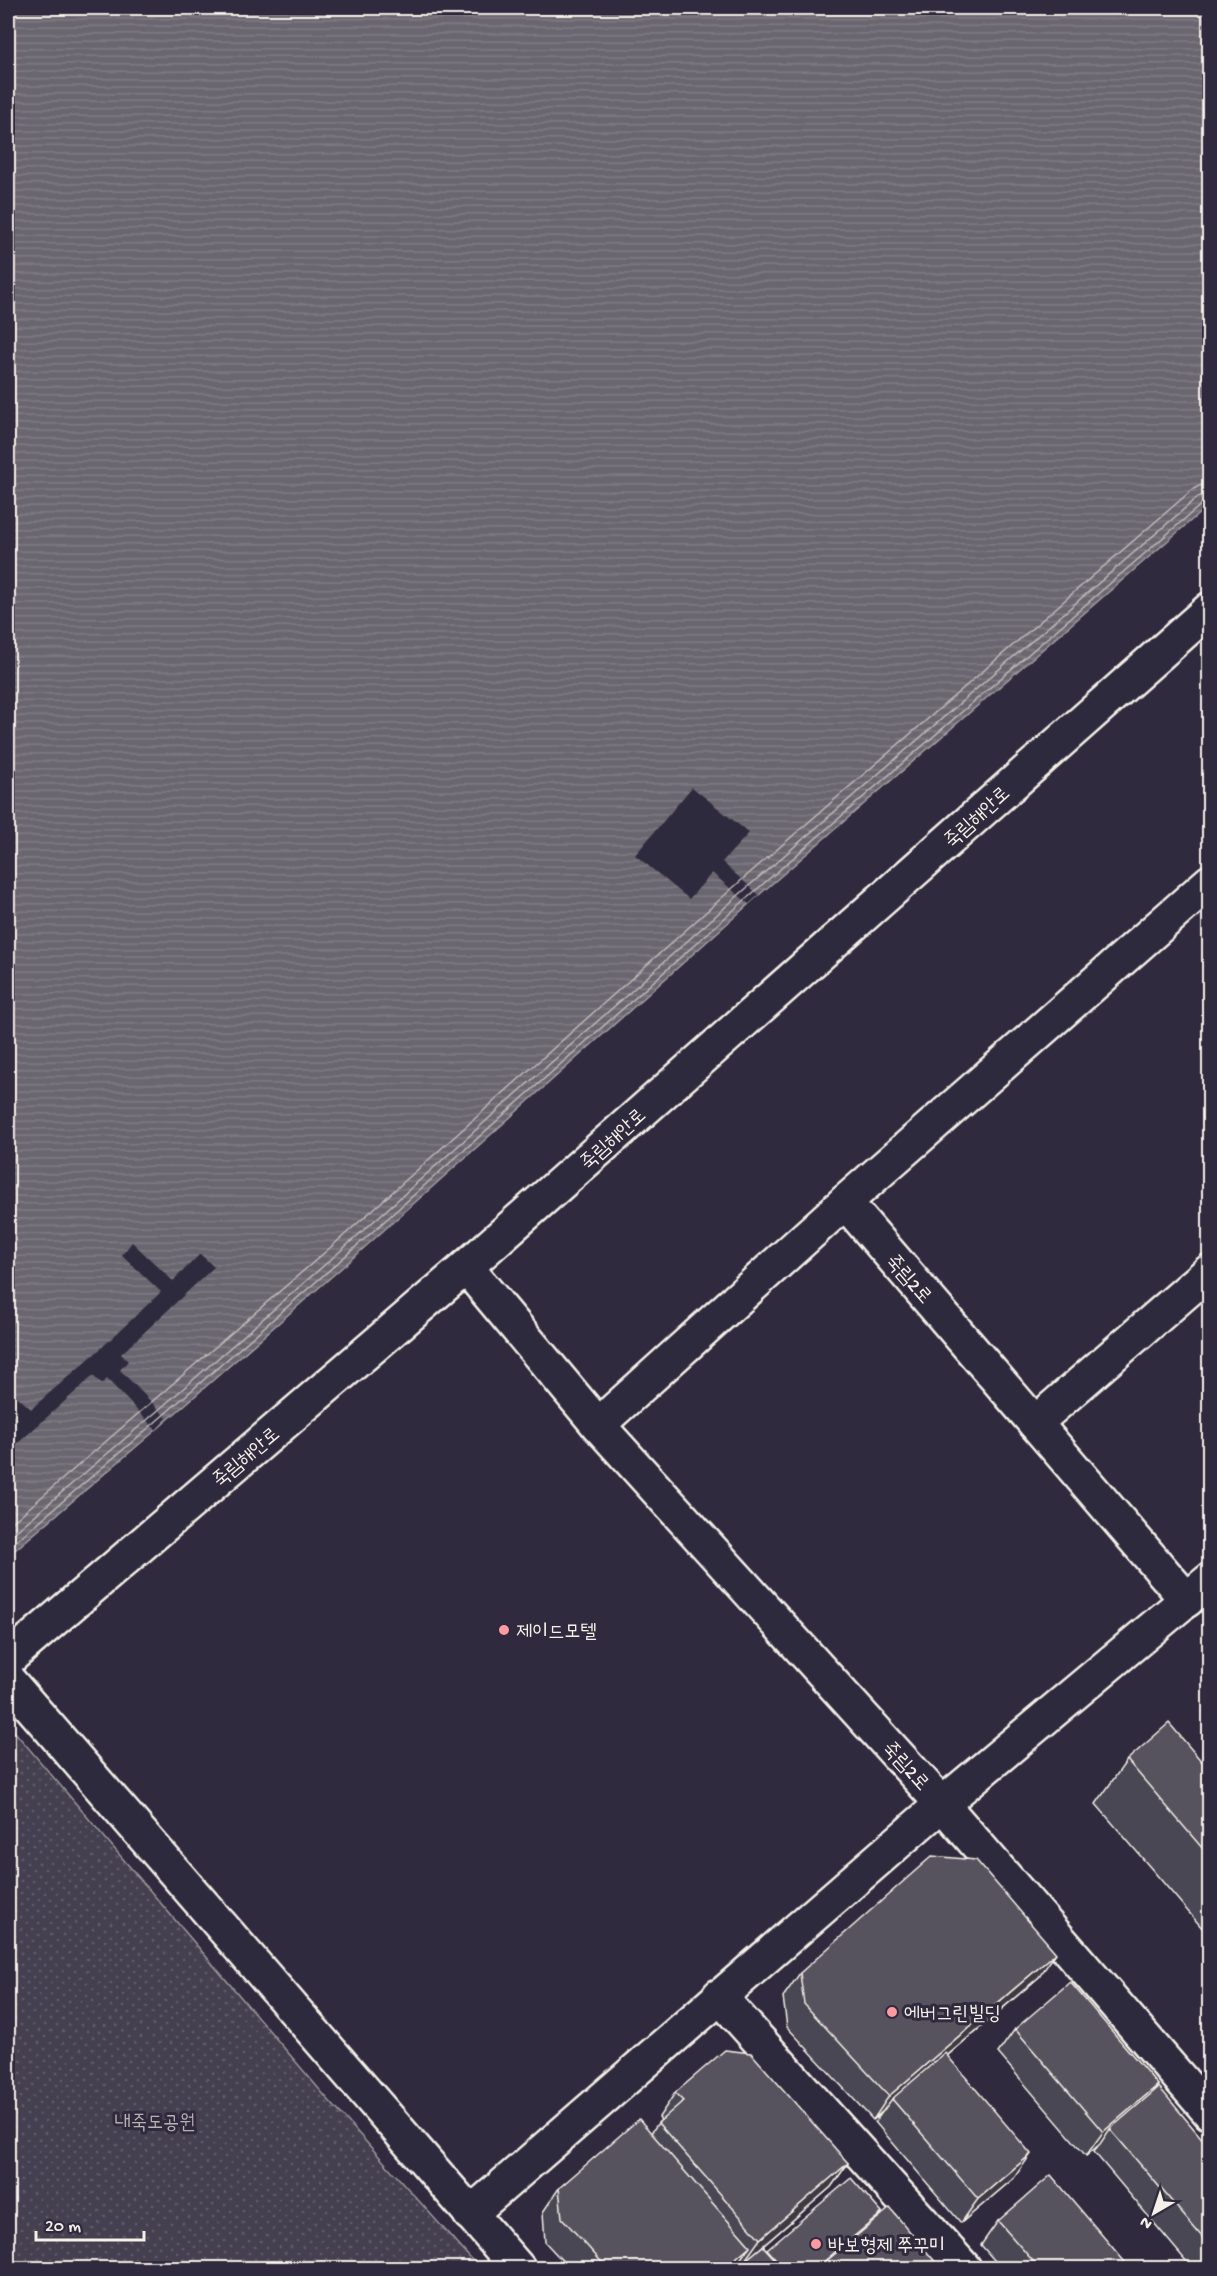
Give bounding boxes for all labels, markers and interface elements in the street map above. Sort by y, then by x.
street label: 죽림해안로 [941,783,1016,854]
street label: 죽림해안로 [577,1105,652,1176]
street label: 죽림2로 [880,1251,935,1310]
street label: 죽림해안로 [209,1424,285,1493]
place label: 제이드모텔 [516,1622,596,1645]
marker: 제이드모텔 [497,1623,511,1637]
street label: 죽림2로 [876,1738,932,1797]
place label: 에버그린빌딩 [904,2004,1001,2027]
marker: 에버그린빌딩 [885,2005,899,2019]
park label: 내죽도공원 [115,2113,195,2136]
north arrow [1124,2183,1184,2243]
scale bar [36,2204,144,2242]
text: N [1136,2211,1157,2233]
text: 20 m [45,2217,81,2238]
place label: 바보형제 쭈꾸미 [828,2236,945,2259]
marker: 바보형제 쭈꾸미 [809,2237,823,2251]

